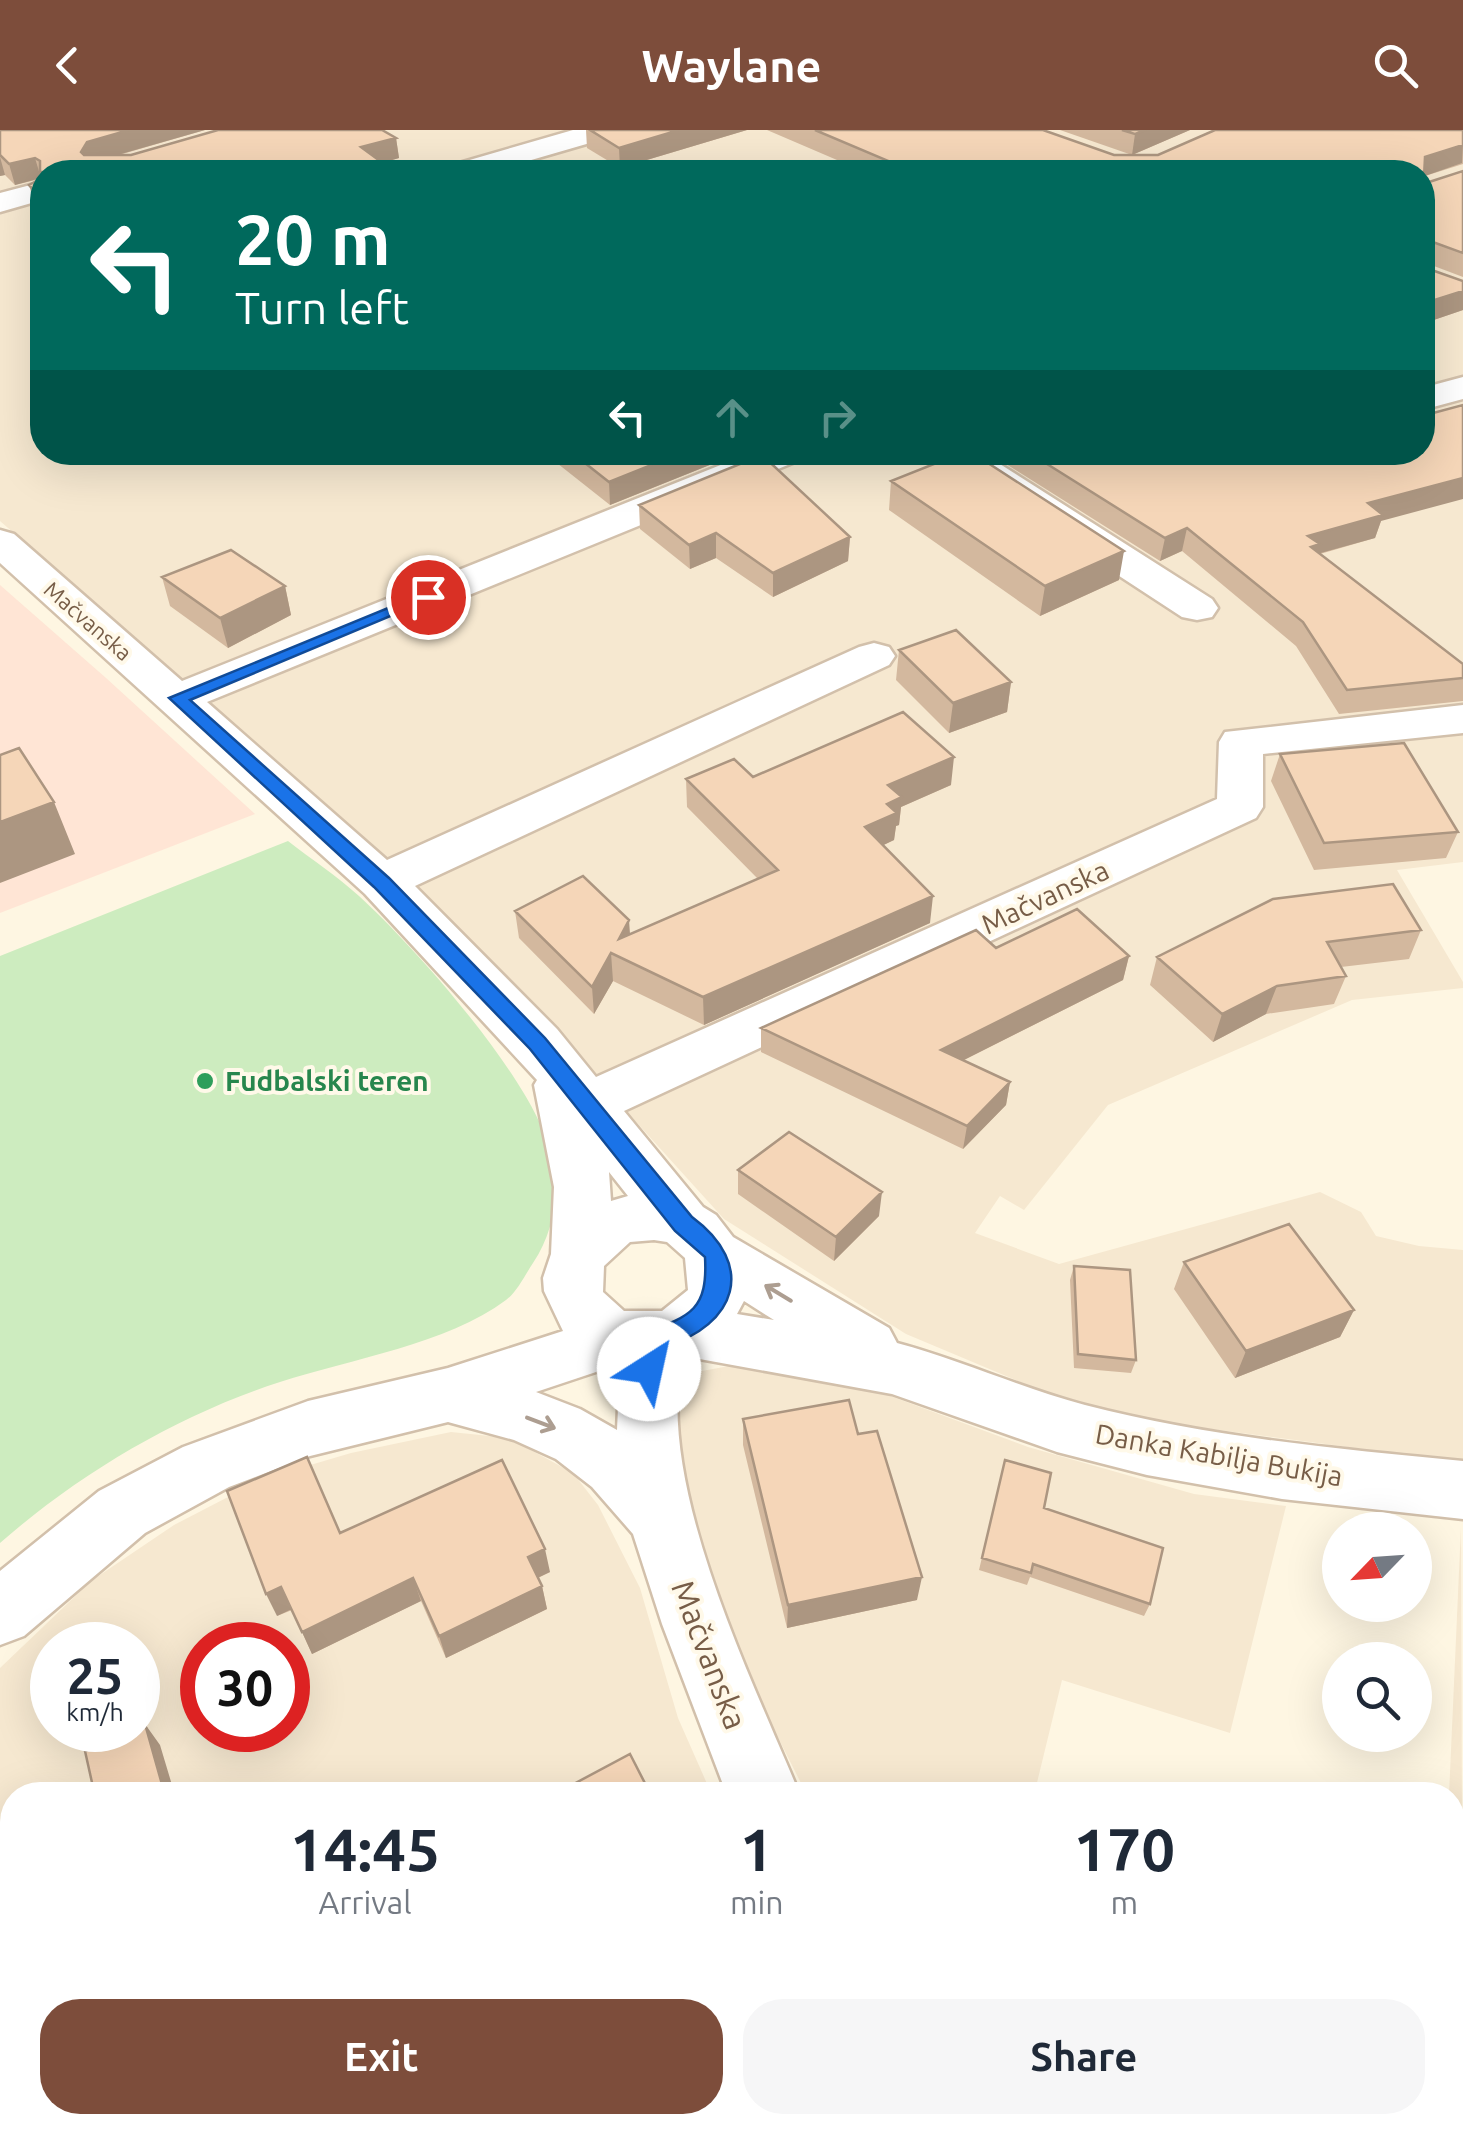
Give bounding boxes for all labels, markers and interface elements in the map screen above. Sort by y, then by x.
icon: back [40,38,95,93]
icon: search [1368,38,1423,93]
text: Waylane [642,40,821,91]
icon: left [70,200,200,330]
text: 20 m [235,200,391,278]
text: Turn left [235,282,409,333]
icon: left [600,390,655,445]
icon: ahead [705,390,760,445]
icon: right [810,390,865,445]
pin [386,555,471,640]
icon: arrive [401,570,456,625]
street label: Mačvanska [40,576,137,665]
street label: Mačvanska [976,854,1113,939]
place label: Fudbalski teren [225,1065,429,1096]
marker: Fudbalski teren [194,1070,216,1092]
one-way arrow [764,1283,792,1303]
position arrow [597,1317,701,1421]
one-way arrow [526,1415,556,1433]
street label: Danka Kabilja Bukija [1093,1417,1345,1492]
north arrow [1322,1512,1432,1622]
map controls [1322,1512,1432,1752]
street label: Mačvanska [665,1575,755,1734]
speed limit sign: 30 [180,1622,310,1752]
button: search [1322,1642,1432,1752]
text: 25 [67,1647,123,1703]
text: km/h [66,1698,124,1726]
text: 14:45 [290,1815,440,1882]
text: 1 [740,1815,774,1882]
text: 170 [1074,1815,1175,1882]
text: Arrival [318,1884,412,1920]
text: min [730,1884,784,1920]
text: m [1110,1884,1138,1920]
button: Exit [40,1999,723,2114]
button: Share [743,1999,1425,2114]

